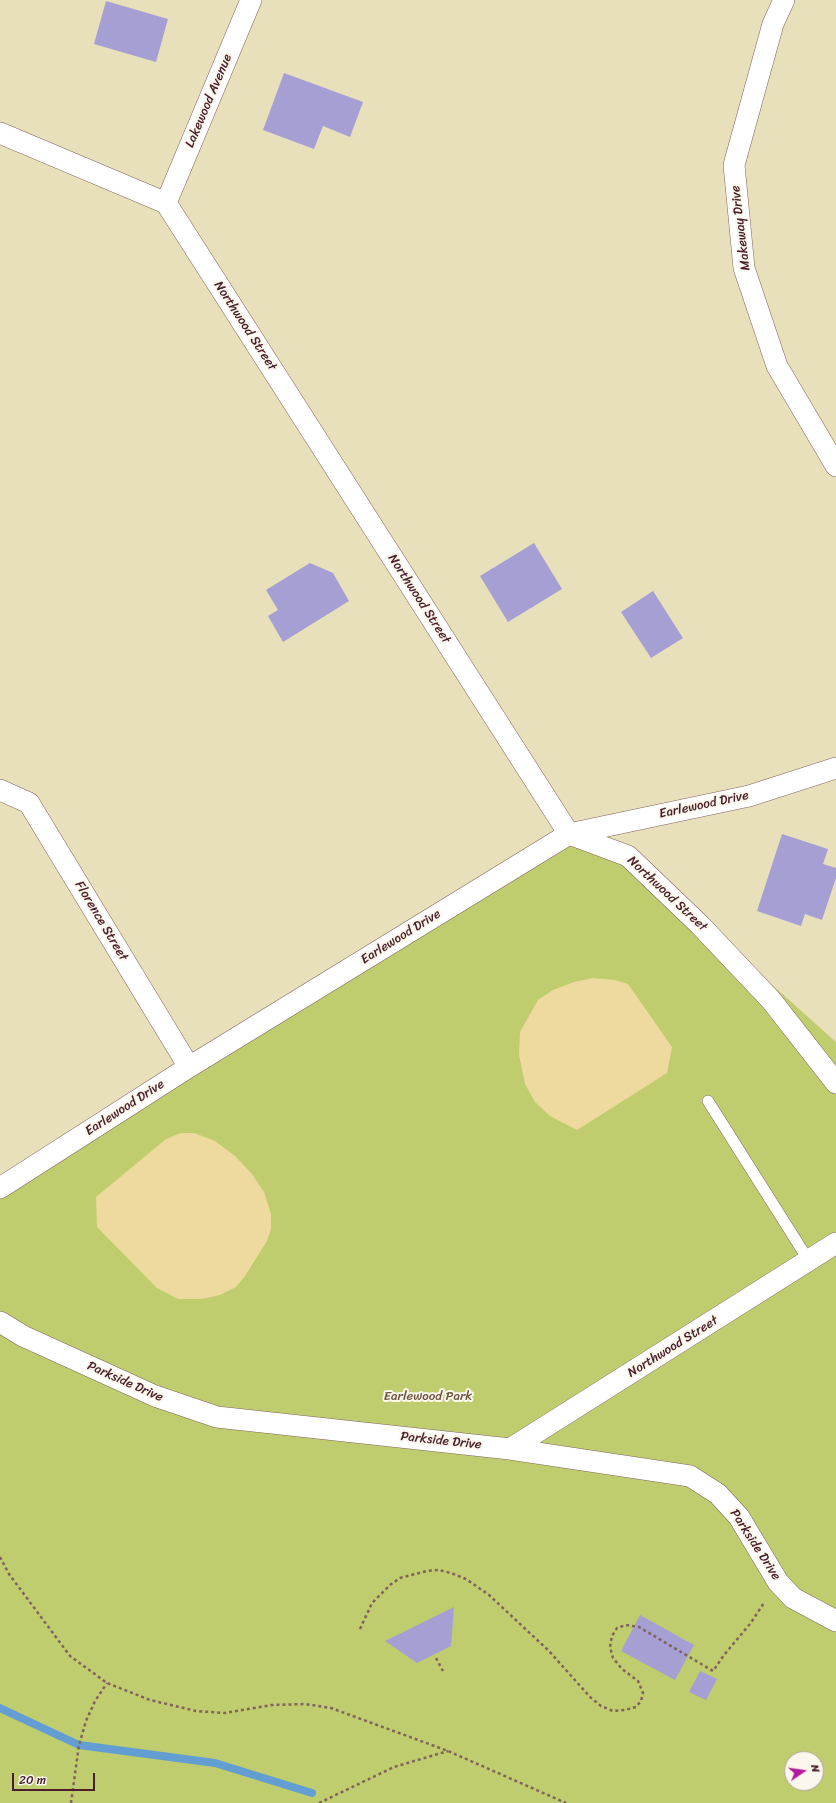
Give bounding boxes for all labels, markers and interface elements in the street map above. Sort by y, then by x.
street label: Lakewood Avenue [182,52,236,150]
street label: Makeway Drive [728,185,754,271]
street label: Northwood Street [210,278,280,374]
street label: Northwood Street [384,551,454,647]
street label: Earlewood Drive [658,788,750,822]
street label: Northwood Street [624,853,710,935]
street label: Florence Street [71,878,131,964]
street label: Earlewood Drive [358,906,444,968]
street label: Earlewood Drive [83,1077,167,1139]
street label: Northwood Street [625,1313,721,1381]
street label: Parkside Drive [85,1358,165,1406]
park label: Earlewood Park [384,1389,472,1405]
street label: Parkside Drive [400,1429,482,1453]
street label: Parkside Drive [726,1507,784,1583]
north arrow [784,1751,824,1791]
text: N [805,1763,825,1774]
scale bar [14,1765,97,1791]
text: 20 m [19,1769,46,1791]

